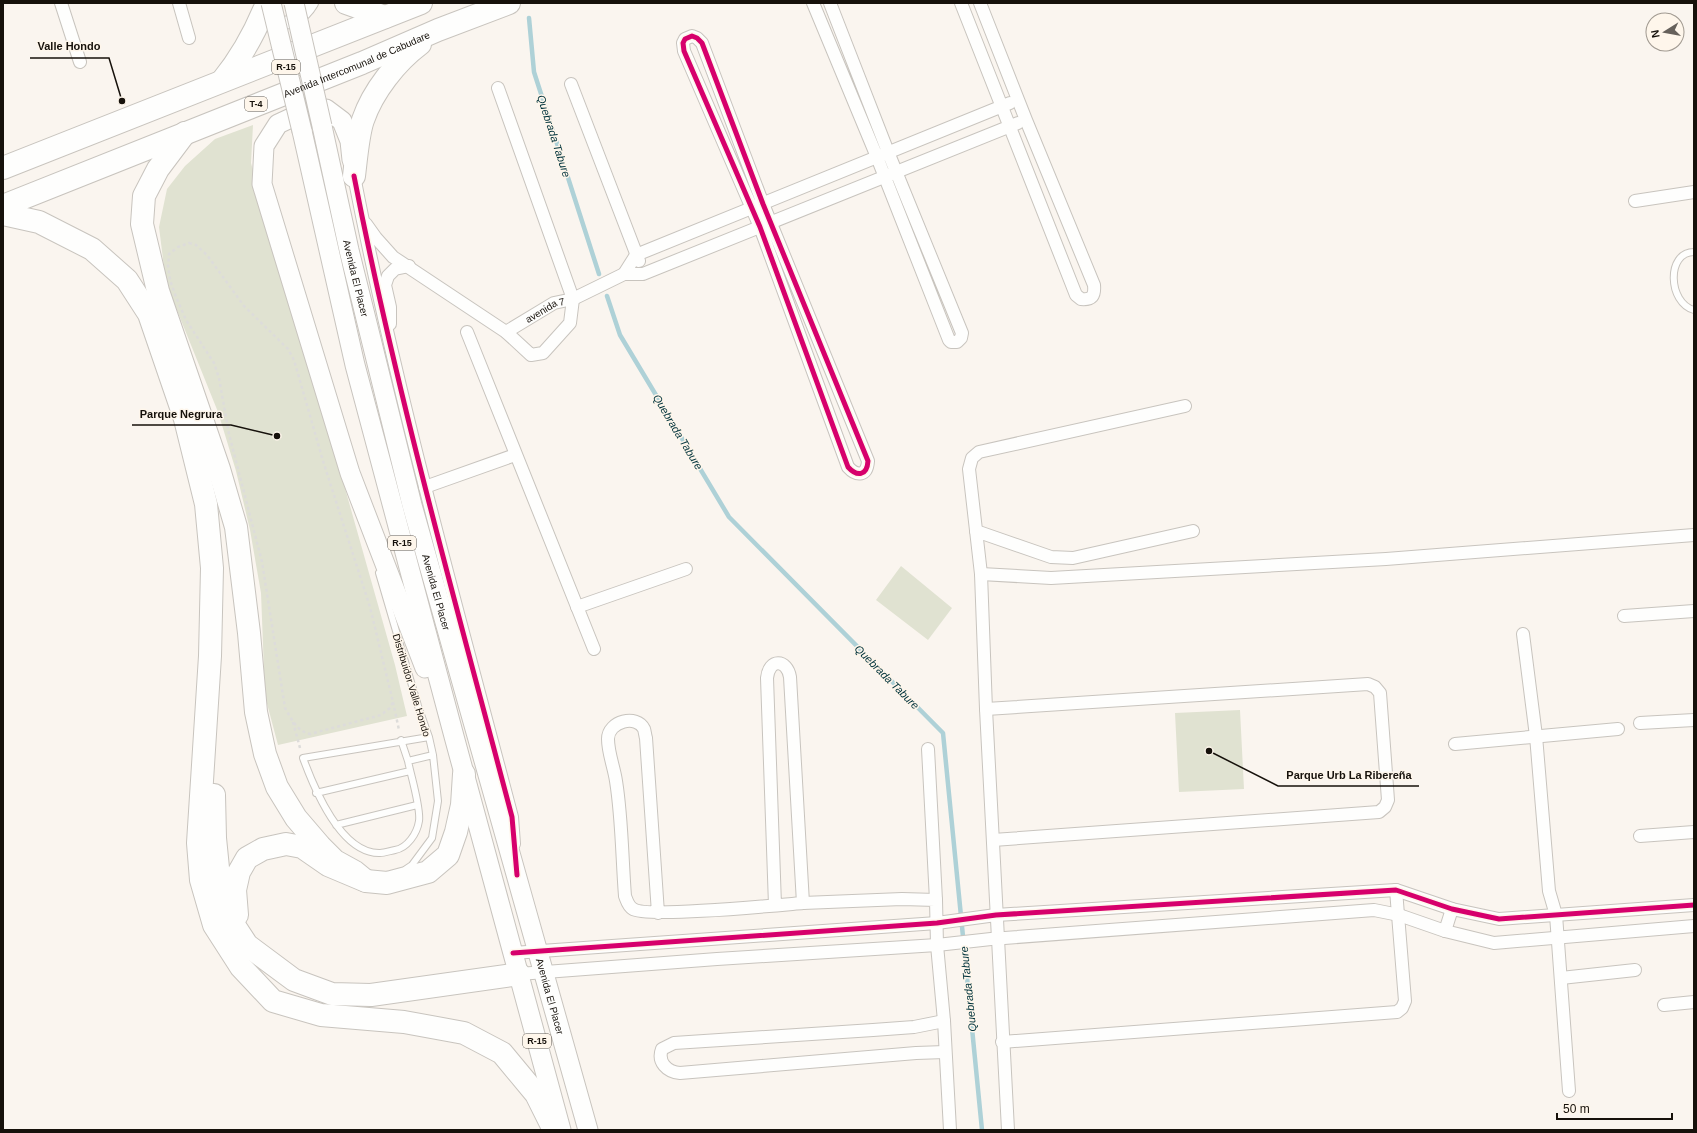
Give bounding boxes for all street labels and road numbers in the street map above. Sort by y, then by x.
street label: Avenida Intercomunal de Cabudare [282,29,432,100]
road number: R-15 [272,60,300,74]
road number: T-4 [245,97,267,111]
street label: Avenida El Placer [341,239,370,319]
street label: avenida 7 [523,296,566,325]
road number: R-15 [388,536,416,550]
street label: Avenida El Placer [420,553,452,632]
street label: Distribuidor Valle Hondo [391,632,433,738]
street label: Avenida El Placer [534,957,566,1037]
road number: R-15 [523,1034,551,1048]

